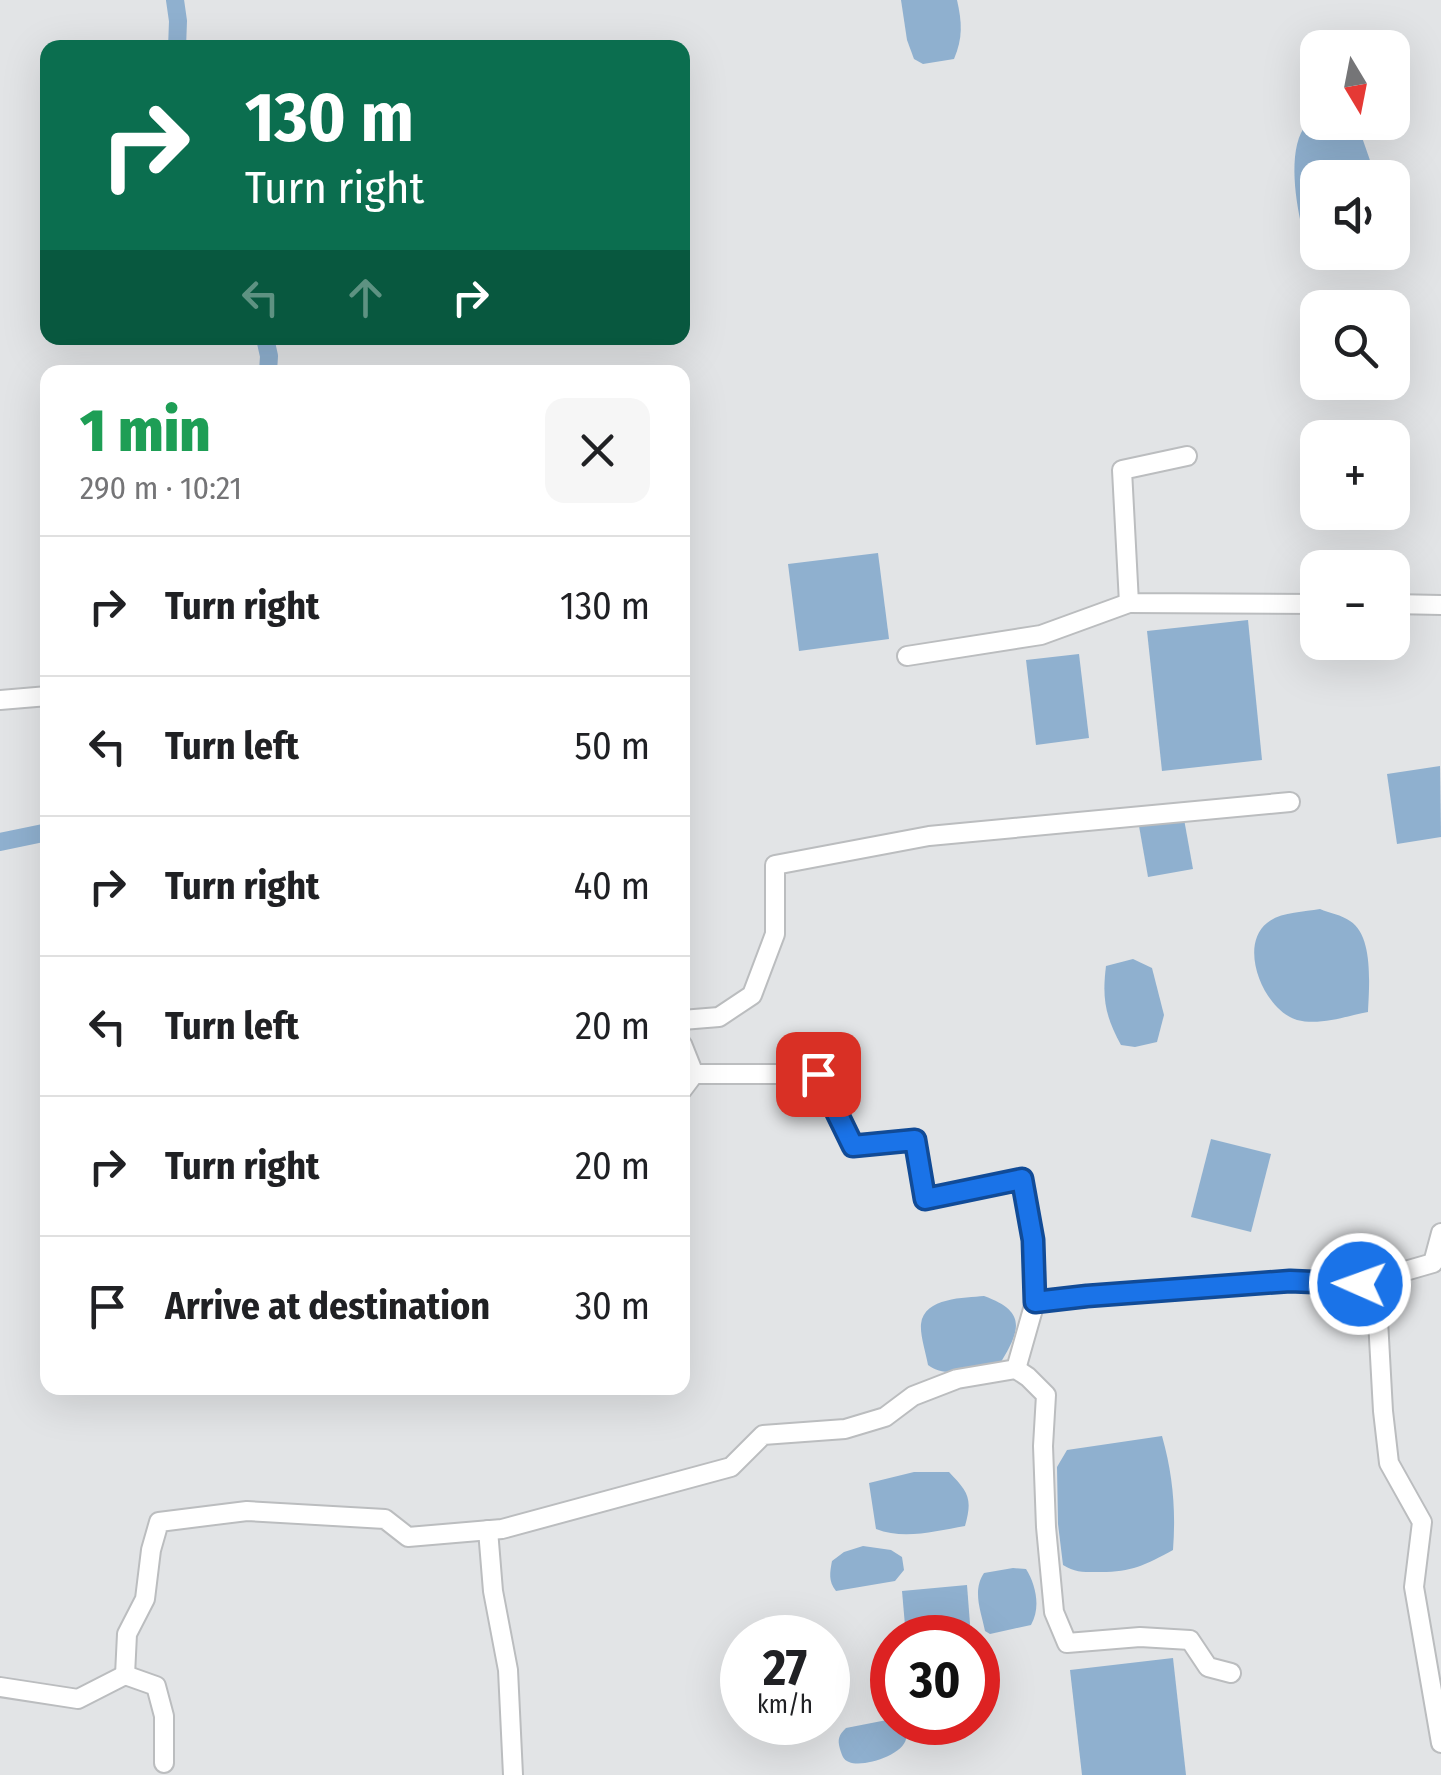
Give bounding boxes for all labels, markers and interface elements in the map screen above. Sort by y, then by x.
north arrow [1300,30,1410,140]
map controls [1300,30,1410,660]
text: 130 m [245,76,414,160]
icon: right [80,80,210,210]
button: sound [1300,160,1410,270]
text: Turn right [245,161,424,215]
icon: left [233,270,288,325]
icon: ahead [338,270,393,325]
icon: right [443,270,498,325]
button: search [1300,290,1410,400]
text: 1 min [80,395,211,467]
button: close [545,398,650,503]
button: + [1300,420,1410,530]
text: 290 m · 10:21 [80,469,242,507]
button: − [1300,550,1410,660]
icon: right [80,579,135,634]
text: Turn right [165,583,319,629]
text: 130 m [560,583,650,629]
icon: left [80,719,135,774]
text: Turn left [165,723,299,769]
text: 50 m [575,723,650,769]
icon: right [80,859,135,914]
text: Turn right [165,863,319,909]
text: 40 m [574,863,650,909]
icon: left [80,999,135,1054]
text: Turn left [165,1003,299,1049]
text: 20 m [575,1003,650,1049]
pin [776,1032,861,1117]
icon: arrive [791,1047,846,1102]
icon: right [80,1139,135,1194]
text: Turn right [165,1143,319,1189]
text: 20 m [575,1143,650,1189]
position arrow [1308,1232,1412,1336]
icon: arrive [80,1279,135,1334]
text: Arrive at destination [165,1283,490,1329]
text: 30 m [575,1283,650,1329]
speed limit sign: 30 [870,1615,1000,1745]
text: 27 [763,1638,807,1698]
text: km/h [757,1690,813,1720]

